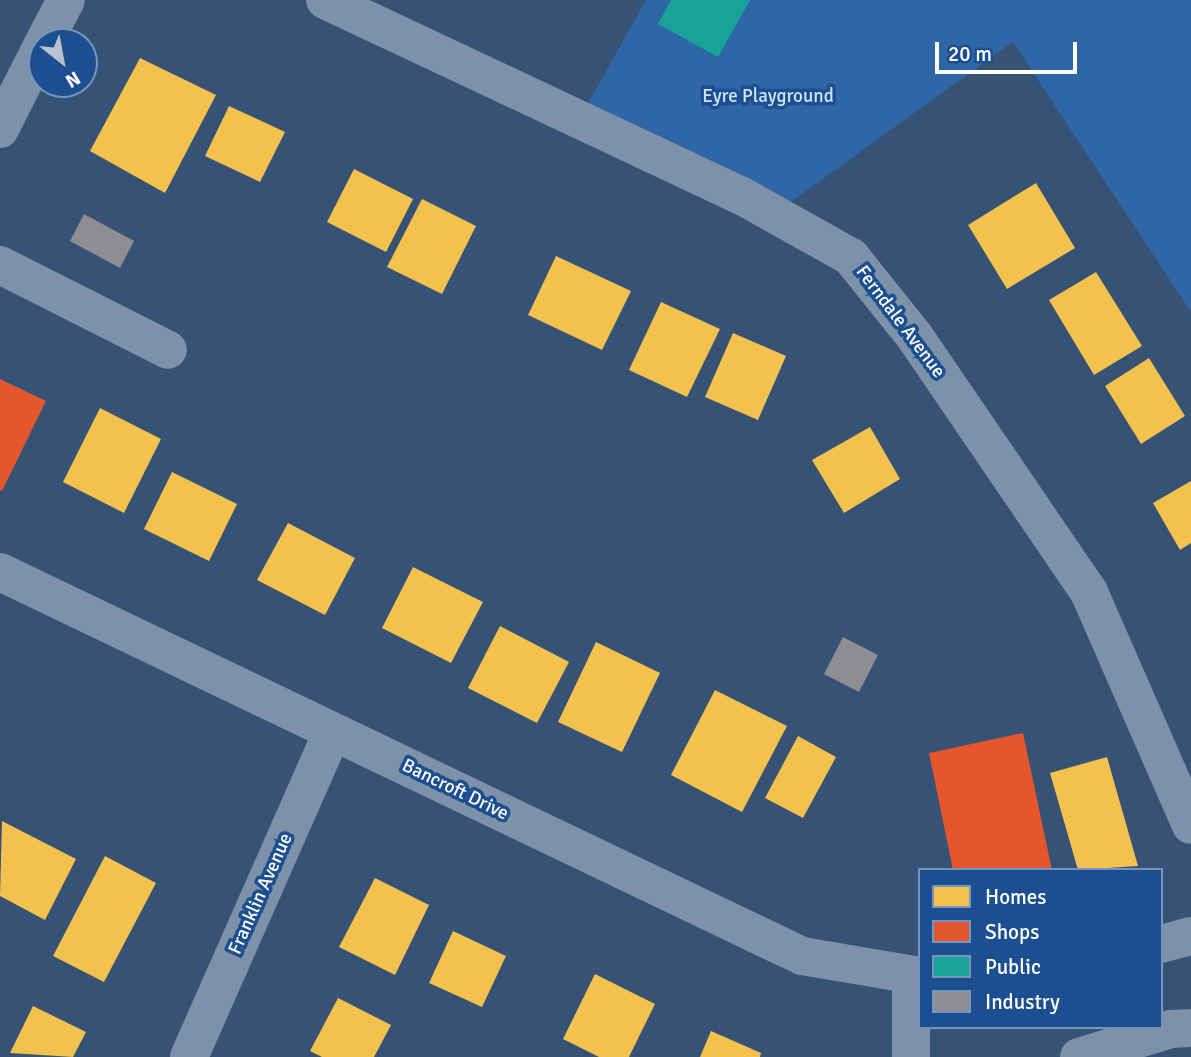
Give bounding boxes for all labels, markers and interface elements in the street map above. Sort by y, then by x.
north arrow [28,28,98,98]
scale bar [939,28,1081,72]
text: 20 m [948,41,992,67]
text: N [61,66,85,93]
park label: Eyre Playground [702,86,834,108]
street label: Ferndale Avenue [850,261,950,383]
street label: Bancroft Drive [398,754,512,826]
street label: Franklin Avenue [224,830,298,958]
legend [918,868,1163,1029]
text: Homes [985,884,1047,910]
text: Shops [985,919,1039,945]
text: Public [985,954,1041,980]
text: Industry [985,989,1060,1015]

